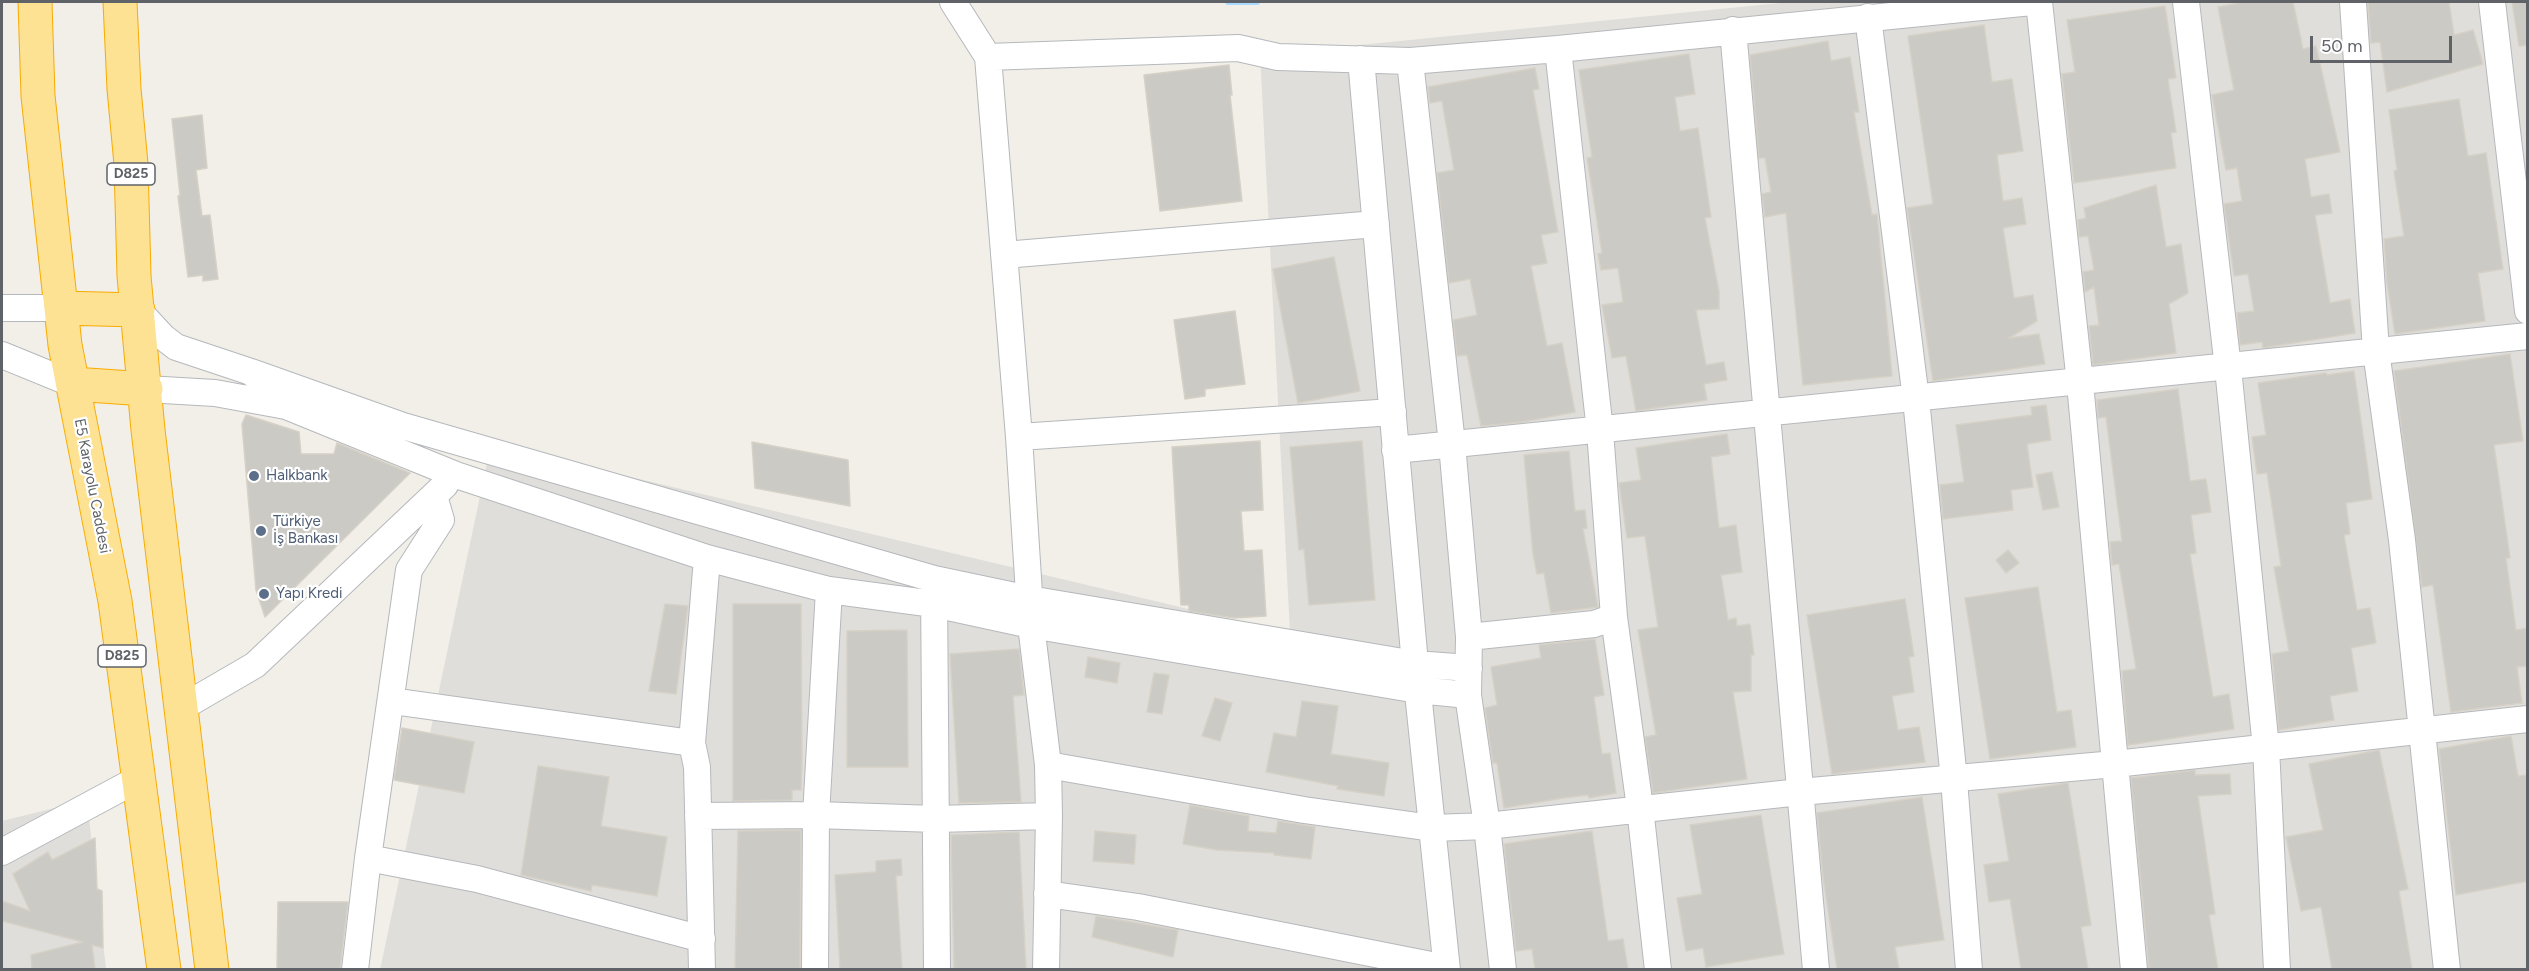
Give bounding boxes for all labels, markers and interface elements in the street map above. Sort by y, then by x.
scale bar [2313,24,2456,62]
text: 50 m [2321,35,2363,57]
road number: D825 [107,163,155,185]
street label: E5 Karayolu Caddesi [70,417,114,555]
place label: Halkbank [266,467,328,485]
marker: Halkbank [247,469,261,483]
place label: Türkiye İş Bankası [273,513,338,548]
marker: Türkiye İş Bankası [254,524,268,538]
place label: Yapı Kredi [276,585,343,603]
marker: Yapı Kredi [257,587,271,601]
road number: D825 [98,645,146,667]

